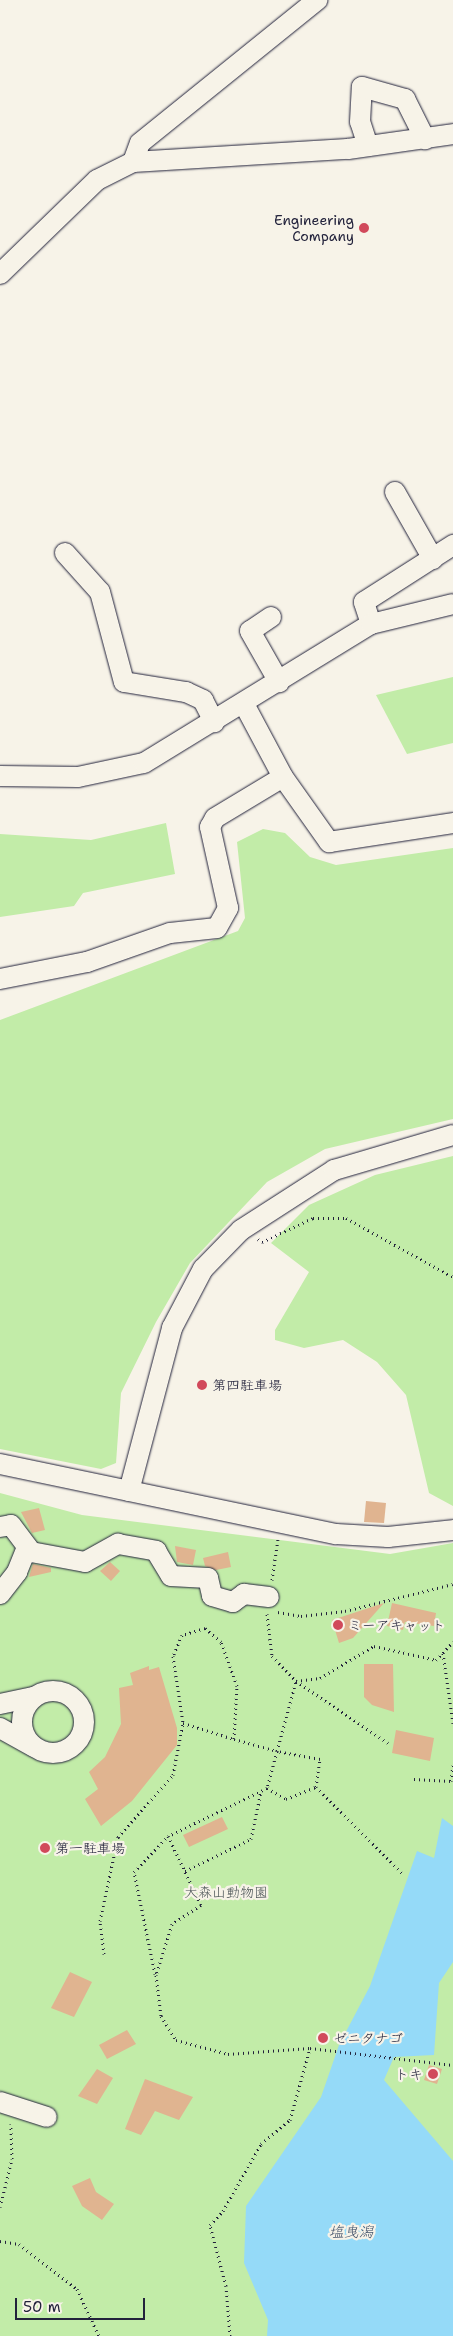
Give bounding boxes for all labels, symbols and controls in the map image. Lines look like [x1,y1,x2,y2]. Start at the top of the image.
place label: Engineering Company [274,212,354,244]
marker: Engineering Company [358,222,370,234]
place label: 第四駐車場 [212,1377,282,1393]
marker: 第四駐車場 [196,1379,208,1391]
place label: ミーアキャット [348,1617,446,1633]
marker: ミーアキャット [332,1619,344,1631]
place label: 第一駐車場 [55,1840,125,1856]
marker: 第一駐車場 [39,1842,51,1854]
park label: 大森山動物園 [184,1884,268,1900]
place label: ゼニタナゴ [333,2030,403,2046]
marker: ゼニタナゴ [317,2032,329,2044]
place label: トキ [395,2066,423,2082]
marker: トキ [427,2068,439,2080]
water label: 塩曳潟 [329,2224,373,2242]
scale bar [18,2288,148,2320]
text: 50 m [23,2297,61,2317]

